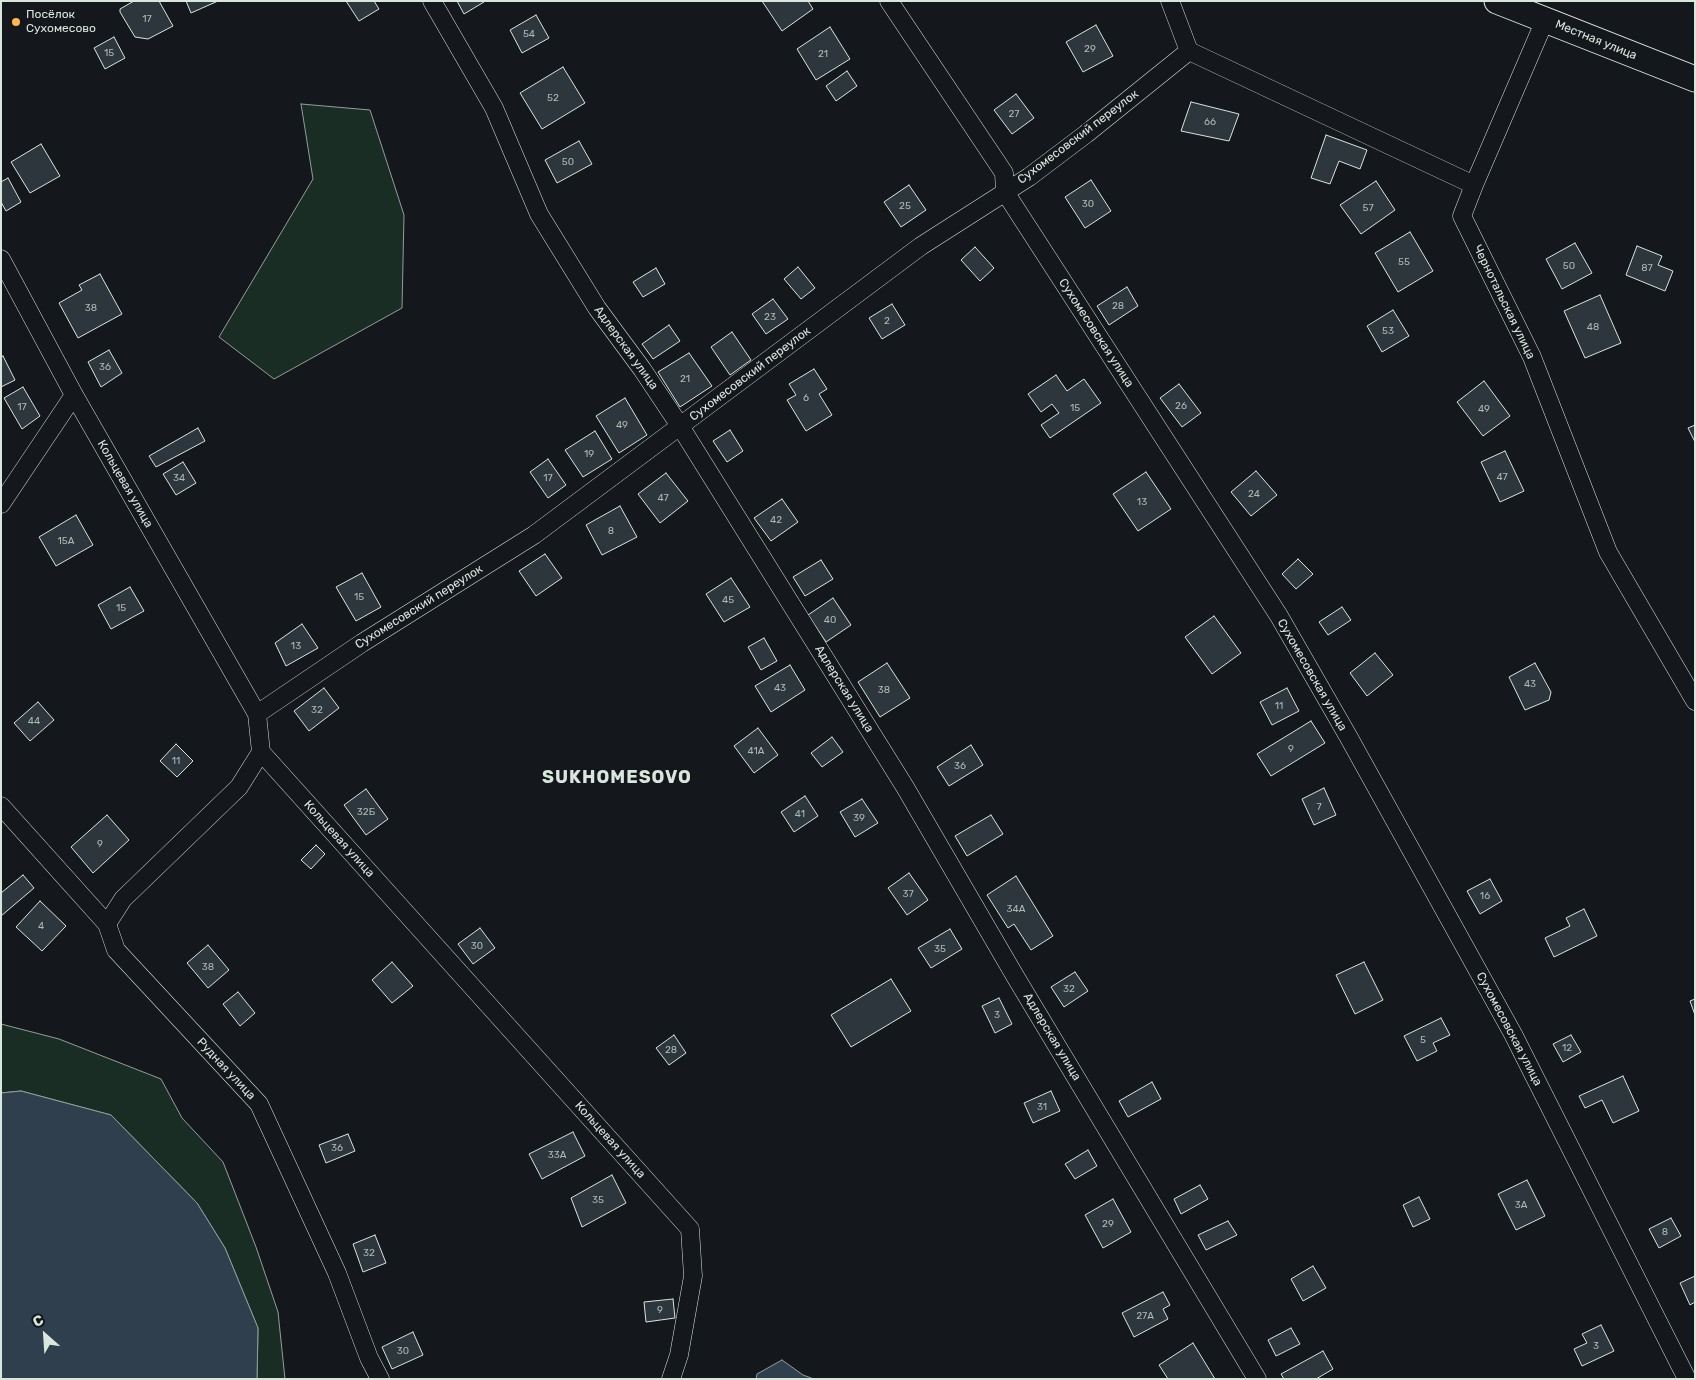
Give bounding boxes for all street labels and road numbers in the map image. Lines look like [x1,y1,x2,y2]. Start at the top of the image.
street label: Местная улица [1553,17,1639,63]
street label: Сухомесовский переулок [1015,87,1141,187]
street label: Чернотальская улица [1470,243,1538,361]
street label: Сухомесовская улица [1055,276,1137,390]
street label: Адлерская улица [591,303,661,393]
street label: Сухомесовский переулок [687,324,813,424]
street label: Кольцевая улица [94,438,156,530]
street label: Сухомесовский переулок [353,562,485,652]
street label: Сухомесовская улица [1274,617,1350,733]
street label: Адлерская улица [811,643,877,735]
street label: Кольцевая улица [301,798,377,880]
street label: Сухомесовская улица [1473,970,1545,1088]
street label: Адлерская улица [1020,991,1084,1083]
street label: Рудная улица [194,1035,258,1103]
street label: Кольцевая улица [572,1099,648,1181]

